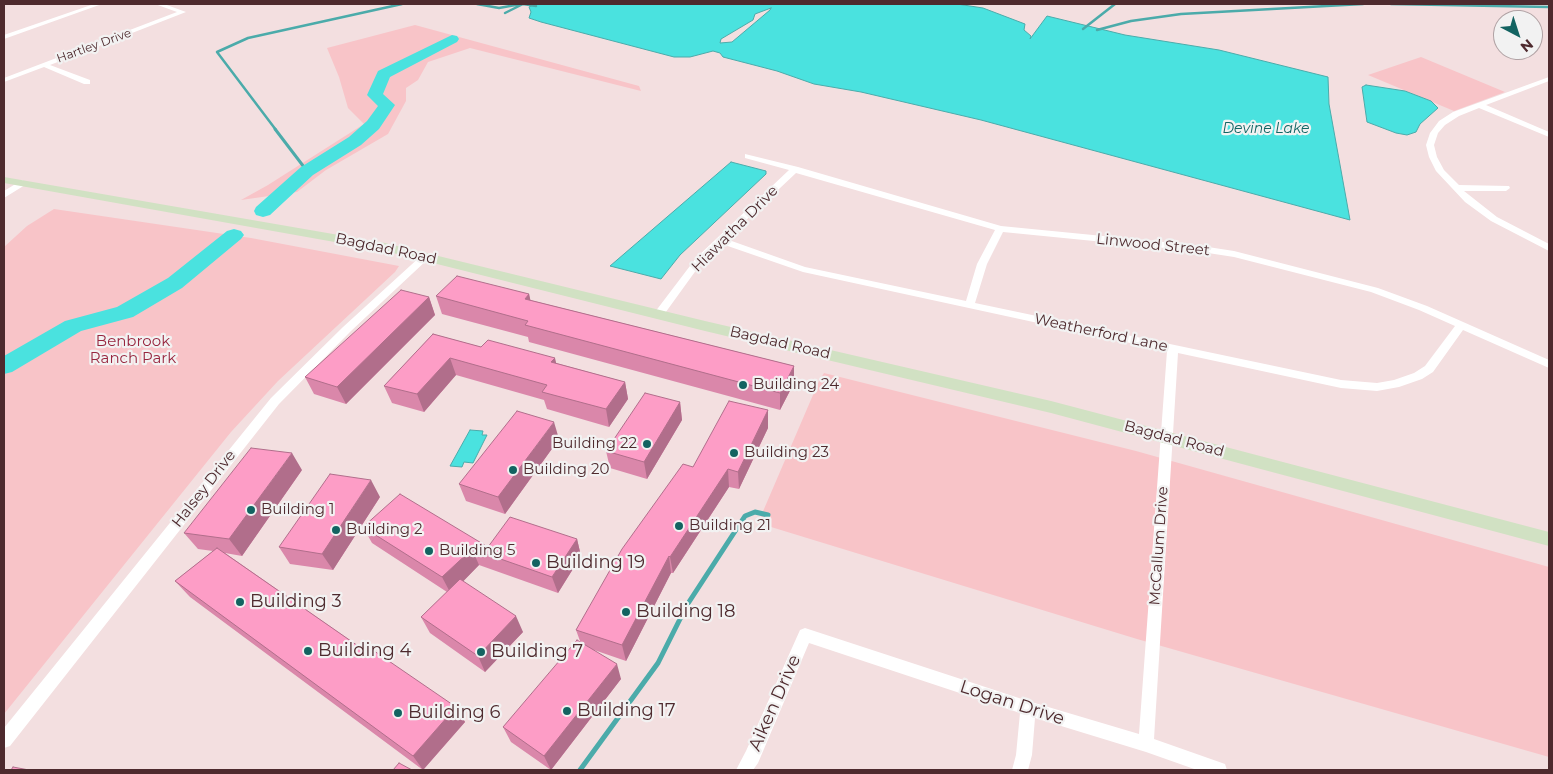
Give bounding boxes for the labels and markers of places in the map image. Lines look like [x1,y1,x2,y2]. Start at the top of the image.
place label: Building 24 [753,376,839,394]
marker: Building 24 [737,379,749,391]
place label: Building 22 [552,435,637,453]
marker: Building 22 [641,438,653,450]
place label: Building 23 [744,444,829,462]
marker: Building 23 [728,447,740,459]
place label: Building 20 [523,461,609,479]
marker: Building 20 [507,464,519,476]
place label: Building 1 [261,501,334,519]
marker: Building 1 [245,504,257,516]
place label: Building 21 [689,517,771,535]
marker: Building 21 [673,520,685,532]
place label: Building 2 [346,521,423,539]
marker: Building 2 [330,524,342,536]
place label: Building 5 [439,542,515,560]
marker: Building 5 [423,545,435,557]
place label: Building 19 [546,552,645,574]
marker: Building 19 [530,557,542,569]
place label: Building 3 [250,591,342,613]
marker: Building 3 [234,596,246,608]
place label: Building 18 [636,601,736,623]
marker: Building 18 [620,606,632,618]
place label: Building 4 [318,640,412,662]
place label: Building 7 [491,641,583,663]
marker: Building 4 [302,645,314,657]
marker: Building 7 [475,646,487,658]
place label: Building 17 [577,700,676,722]
place label: Building 6 [408,702,501,724]
marker: Building 17 [561,705,573,717]
marker: Building 6 [392,707,404,719]

